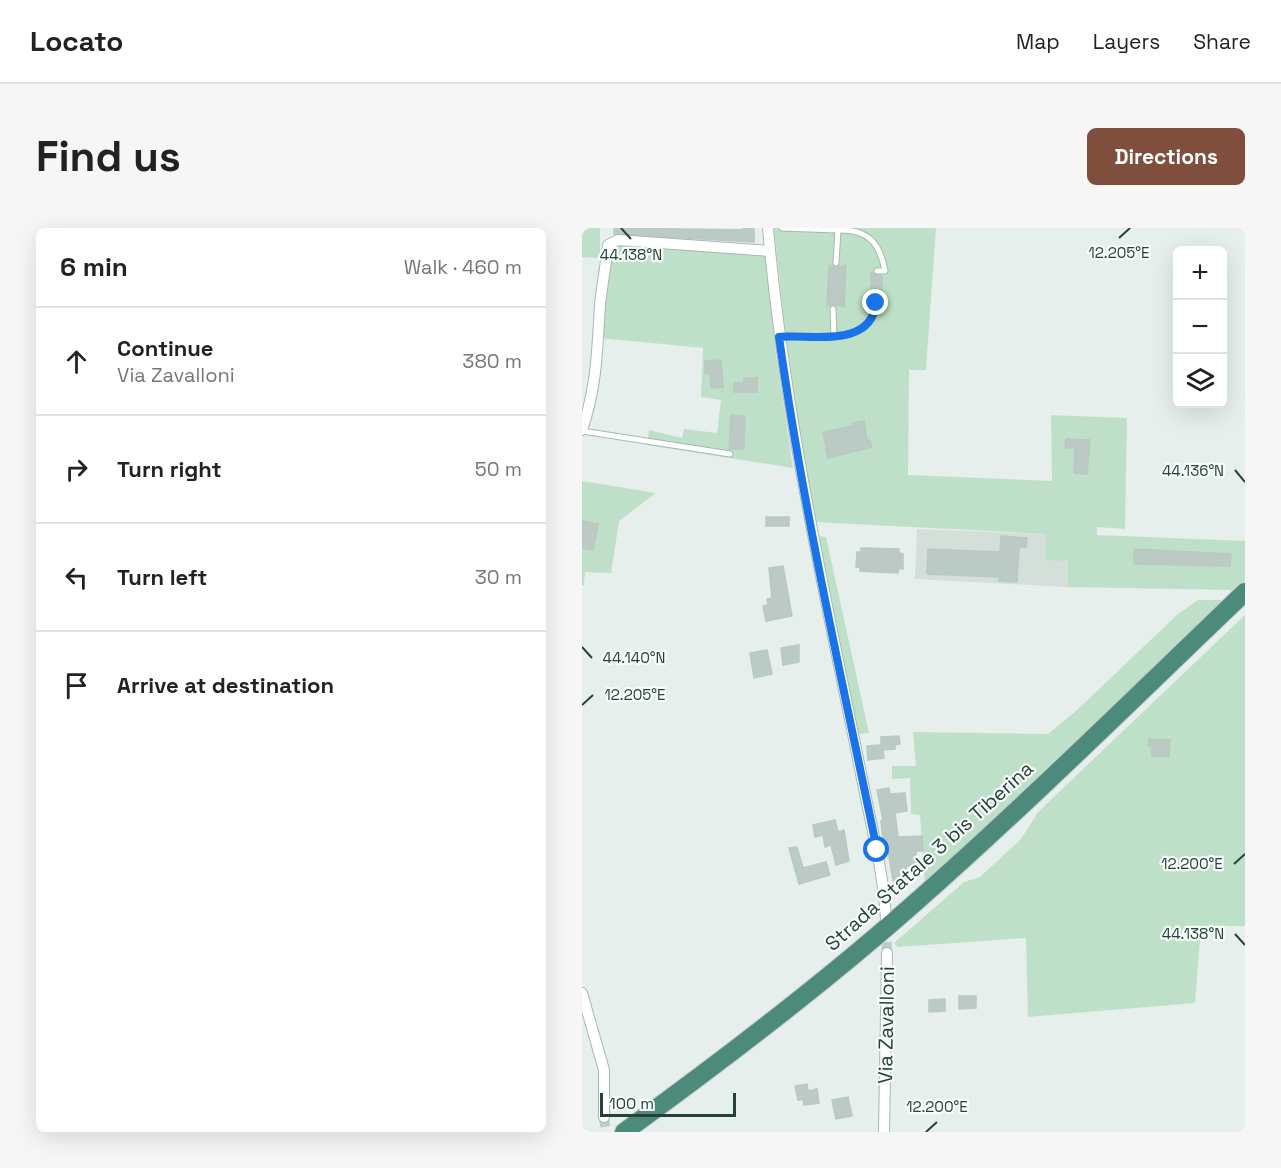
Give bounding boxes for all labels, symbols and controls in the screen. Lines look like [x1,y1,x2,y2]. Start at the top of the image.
text: Locato [30,23,123,59]
text: Map [1016,28,1060,55]
text: Layers [1093,28,1160,55]
text: Share [1193,28,1251,55]
button: Directions [1087,128,1245,185]
text: Find us [36,130,181,183]
text: 12.205°E [1089,243,1149,262]
text: 44.138°N [600,245,662,264]
map controls [1173,246,1227,408]
button: + [1173,246,1227,300]
text: 6 min [60,250,128,284]
text: Walk · 460 m [404,254,522,280]
route end [862,289,888,315]
button: − [1173,300,1227,354]
text: Continue [117,334,213,362]
icon: ahead [60,345,93,378]
text: 380 m [462,348,522,374]
button: layers [1173,354,1227,408]
text: Via Zavalloni [117,362,235,388]
icon: right [60,453,93,486]
text: Turn right [117,455,222,483]
text: 50 m [475,456,522,482]
text: 44.136°N [1162,461,1224,480]
icon: left [60,561,93,594]
text: Turn left [117,563,207,591]
text: 30 m [475,564,522,590]
text: 44.140°N [603,648,665,667]
icon: arrive [60,669,93,702]
text: Arrive at destination [117,671,334,699]
text: 12.205°E [605,685,665,704]
street label: Strada Statale 3 bis Tiberina [819,755,1039,957]
route start [863,836,889,862]
text: 12.200°E [1161,854,1223,873]
text: 44.138°N [1162,924,1224,943]
street label: Via Zavalloni [872,966,900,1084]
scale bar [600,1090,736,1118]
text: 100 m [609,1093,654,1114]
text: 12.200°E [906,1097,968,1116]

